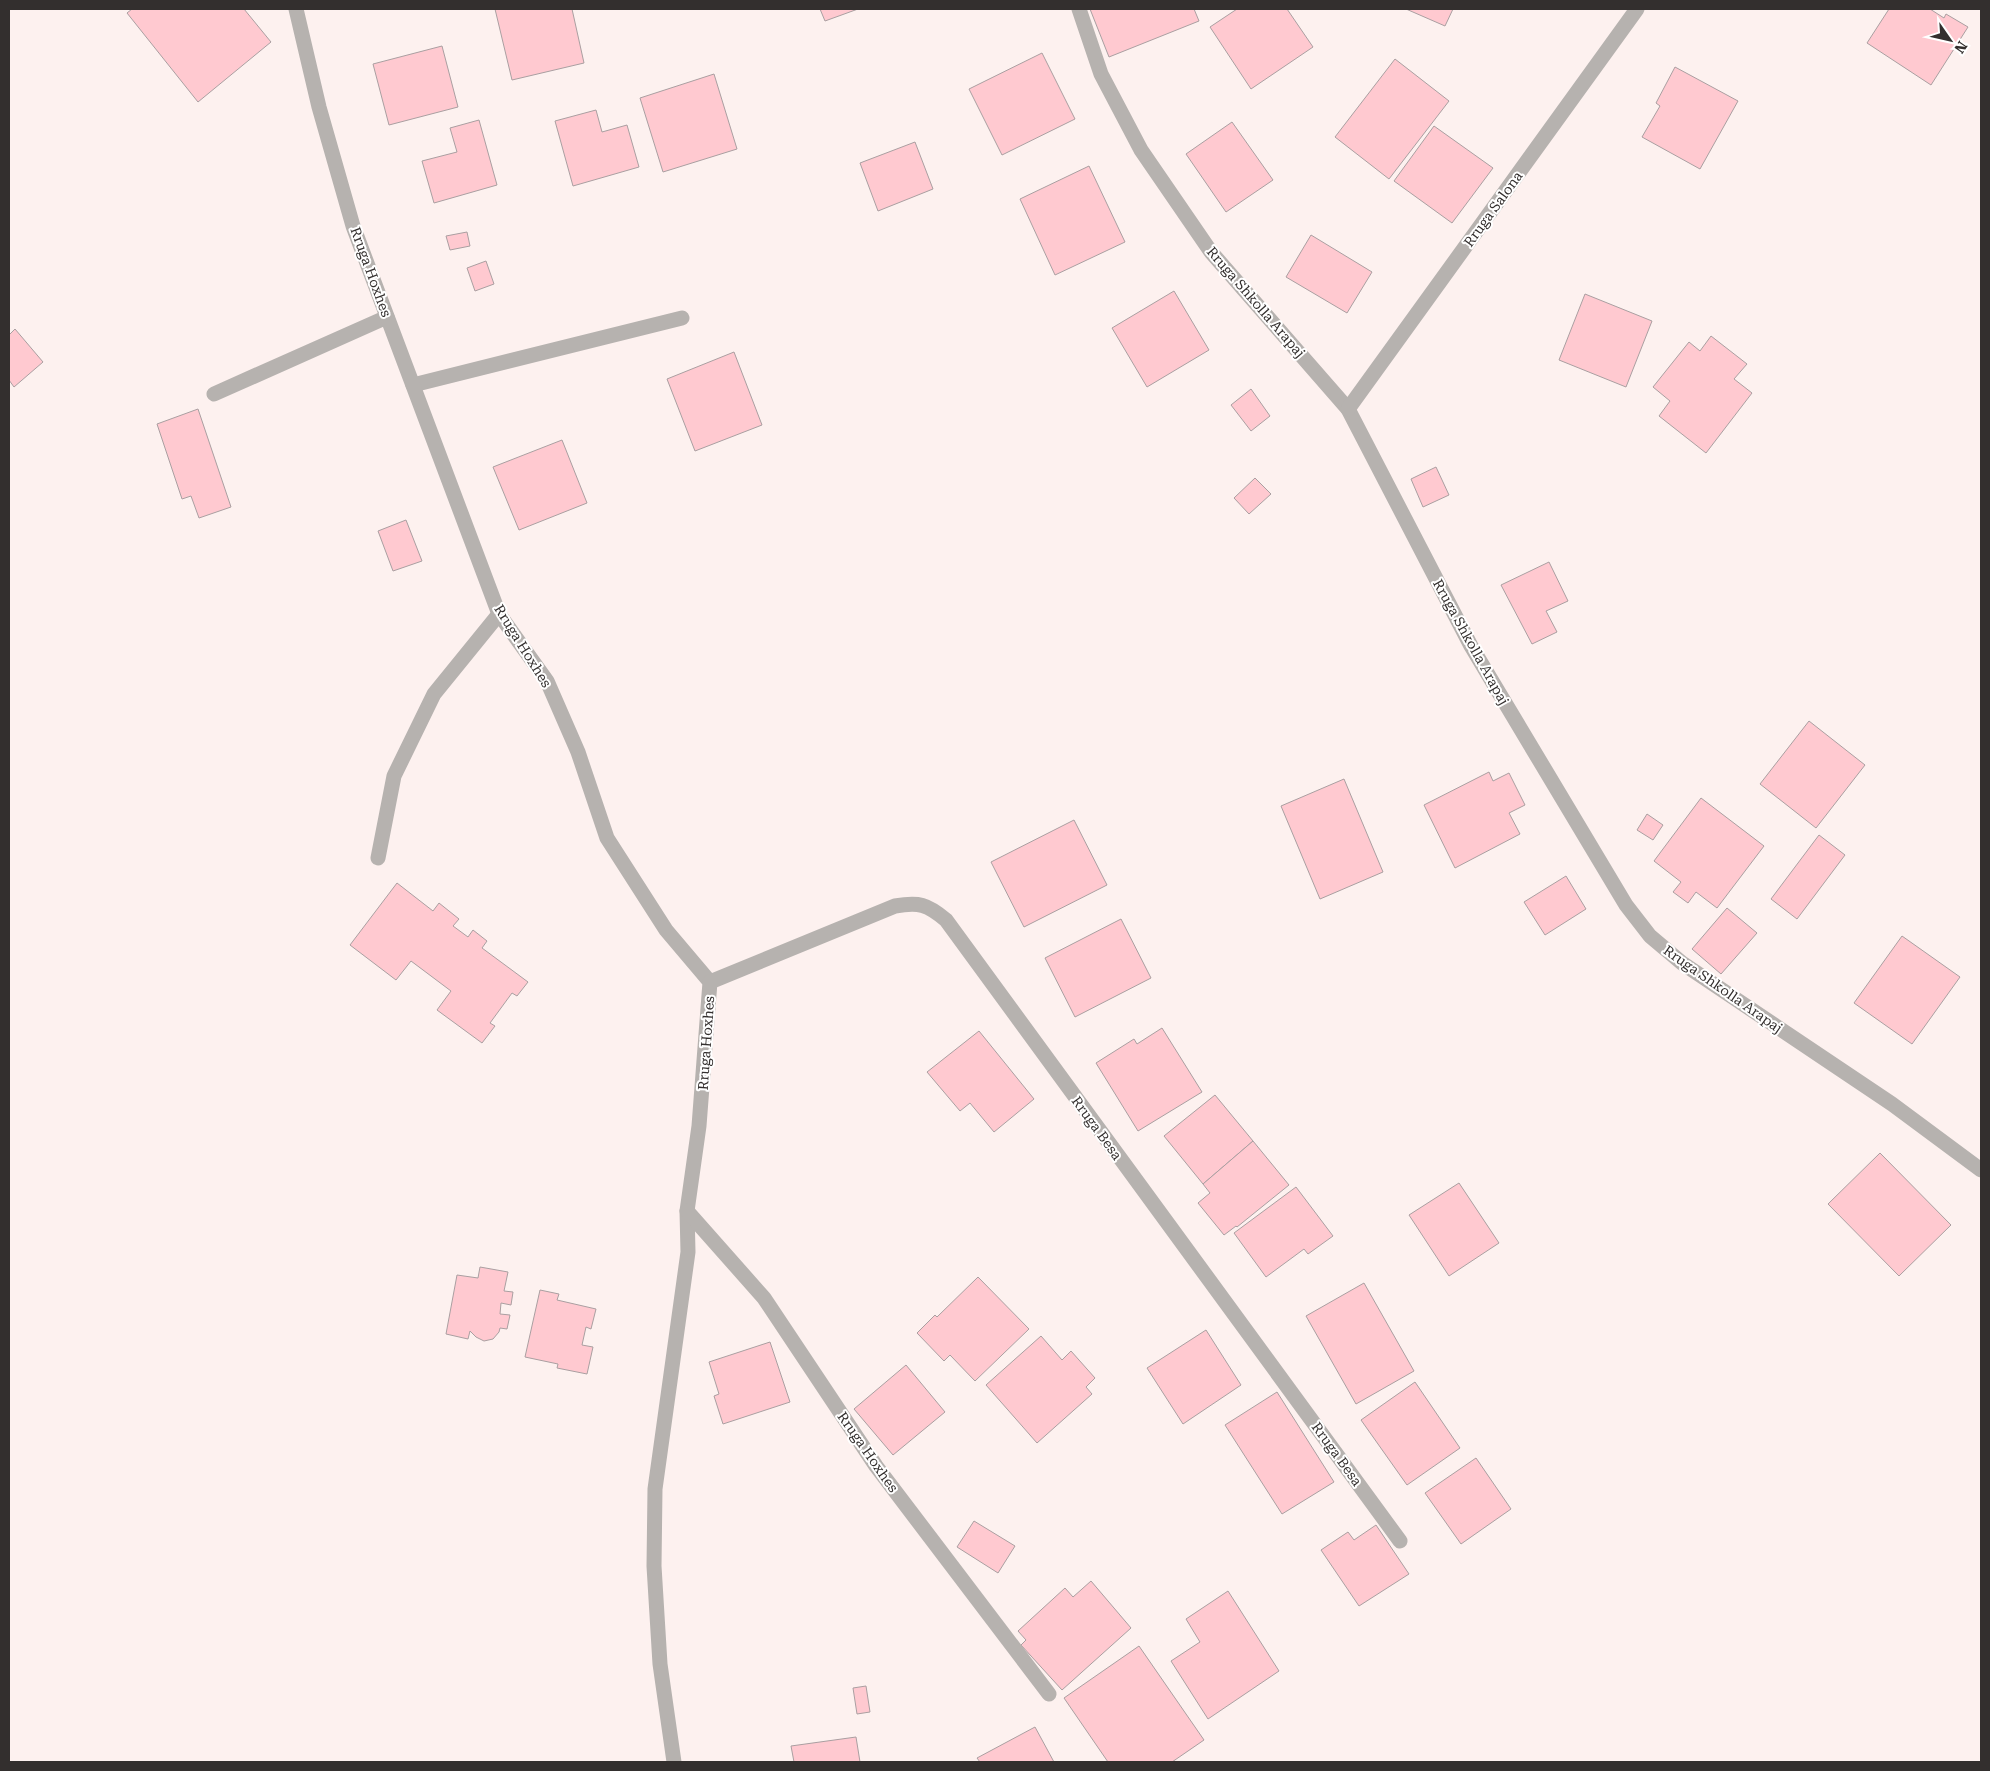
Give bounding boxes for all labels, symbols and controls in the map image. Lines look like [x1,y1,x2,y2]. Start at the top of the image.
north arrow [1925,15,1975,65]
text: N [1951,38,1970,56]
street label: Rruga Salona [1460,168,1526,250]
street label: Rruga Hoxhes [347,225,395,319]
street label: Rruga Shkolla Arapaj [1204,243,1308,361]
street label: Rruga Shkolla Arapaj [1430,576,1512,708]
street label: Rruga Hoxhes [491,602,555,691]
street label: Rruga Shkolla Arapaj [1661,942,1785,1036]
street label: Rruga Hoxhes [695,995,717,1091]
street label: Rruga Besa [1069,1093,1126,1163]
street label: Rruga Hoxhes [834,1409,902,1496]
street label: Rruga Besa [1309,1419,1366,1489]

